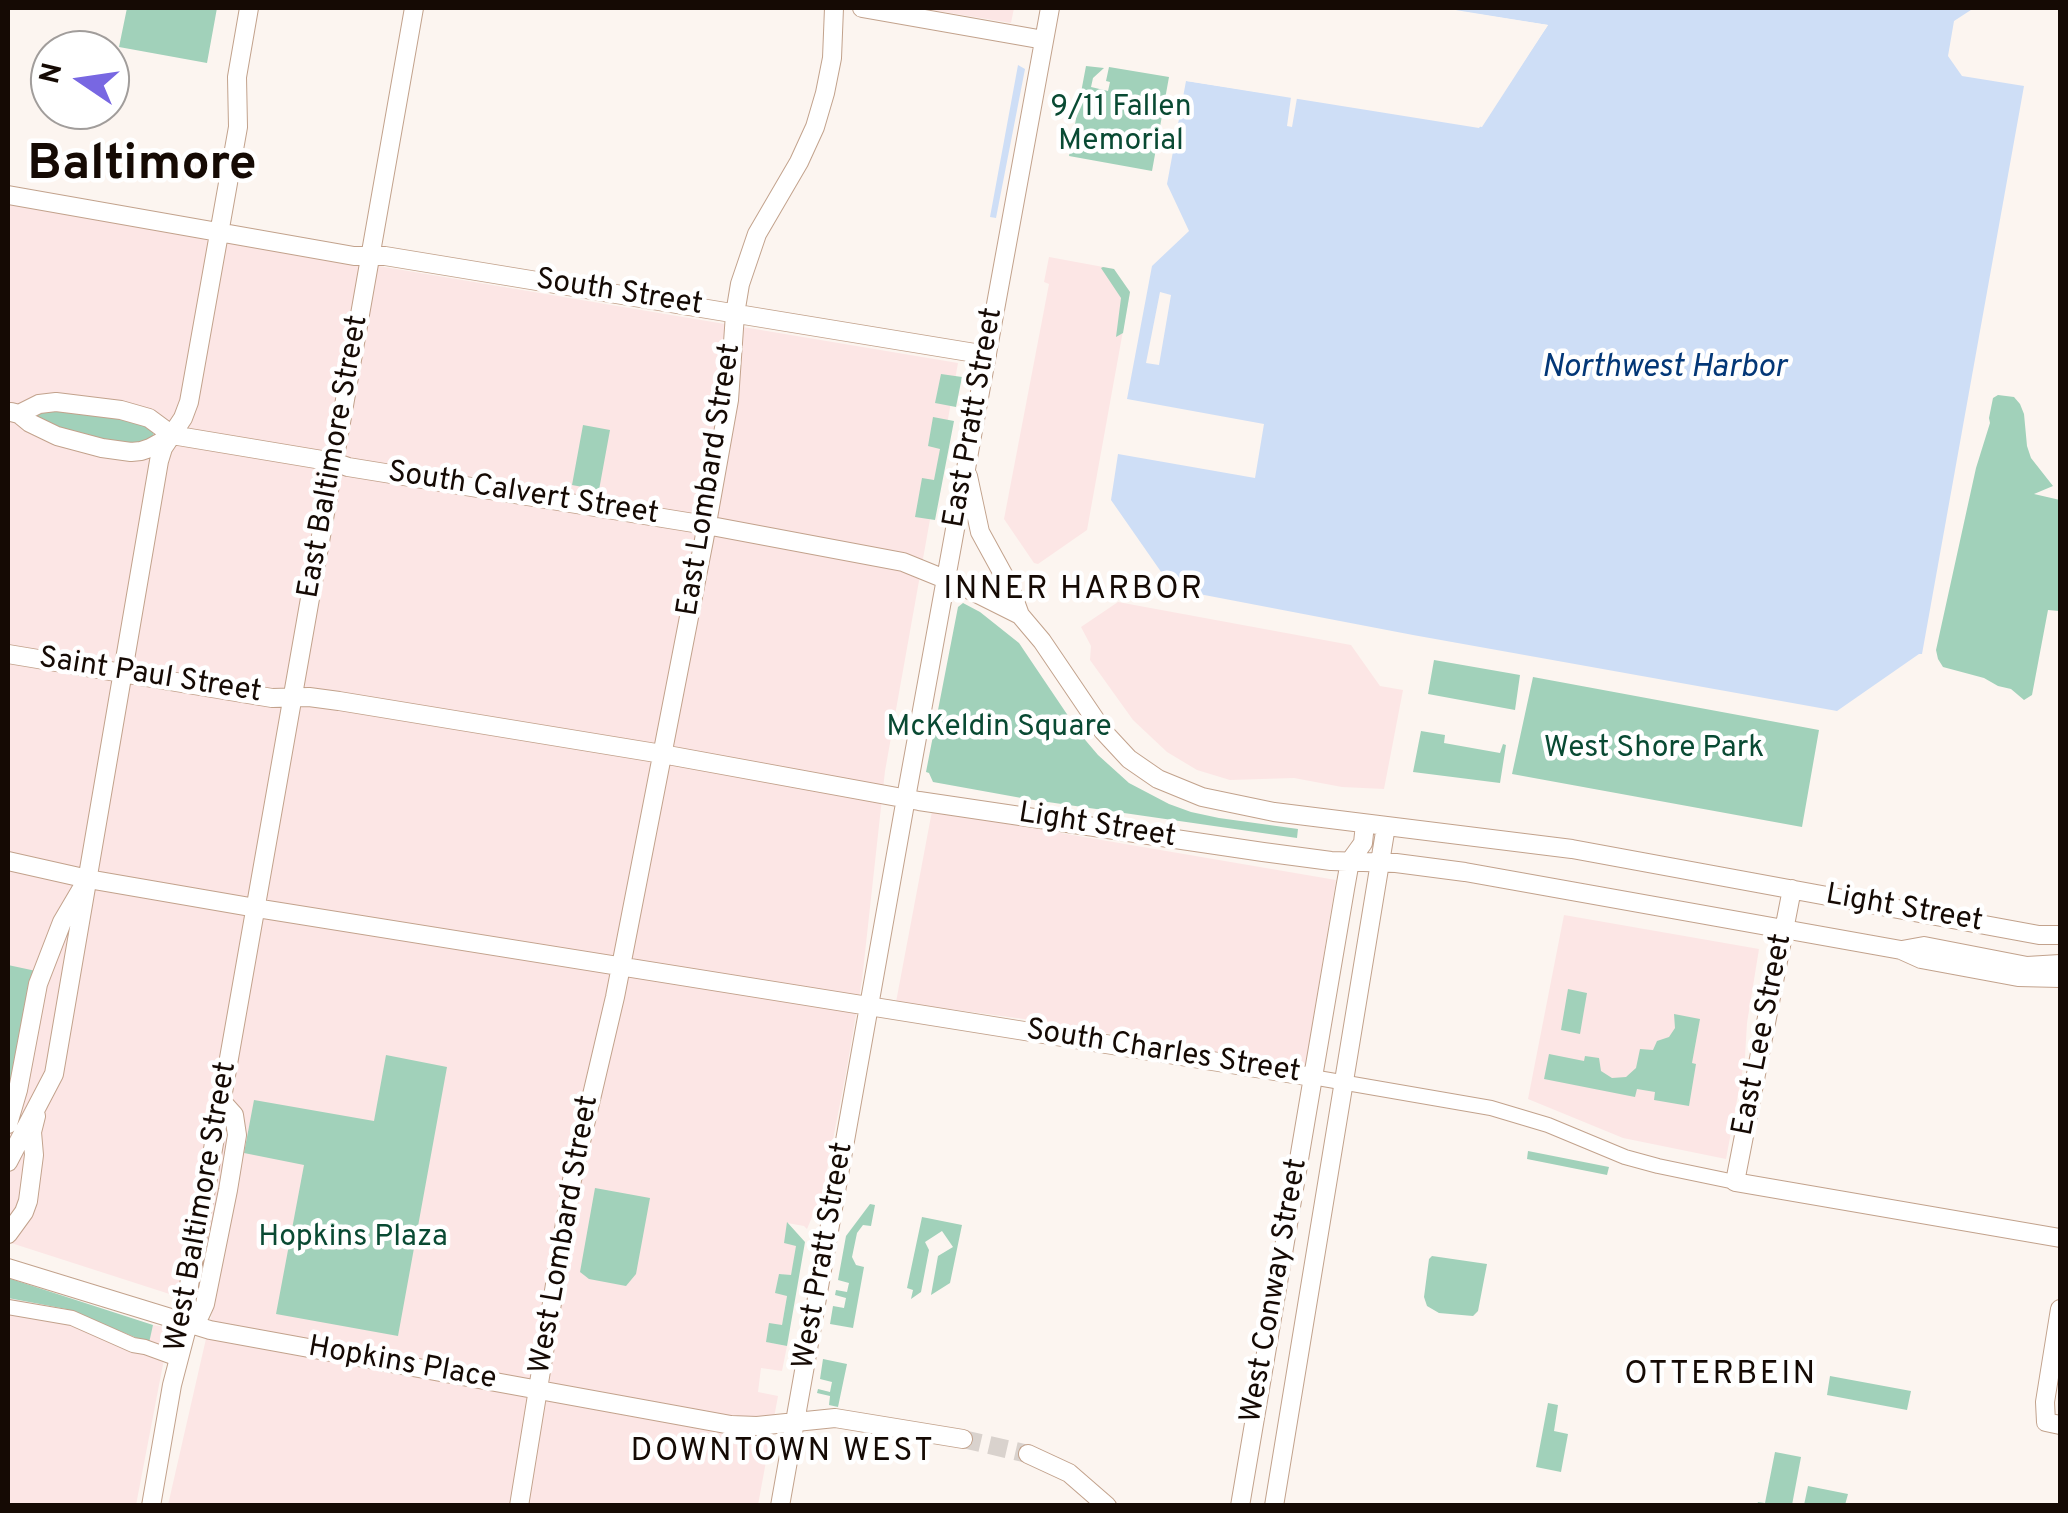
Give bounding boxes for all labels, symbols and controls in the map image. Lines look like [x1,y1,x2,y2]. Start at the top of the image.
north arrow [30,30,130,130]
text: N [33,60,73,88]
park label: 9/11 Fallen Memorial [1050,91,1192,162]
district label: Baltimore [27,138,257,198]
street label: South Street [533,263,705,325]
street label: East Pratt Street [938,305,1012,531]
street label: East Baltimore Street [292,313,378,601]
street label: East Lombard Street [672,341,750,619]
water label: Northwest Harbor [1542,351,1786,389]
street label: South Calvert Street [385,456,661,534]
district label: INNER HARBOR [943,573,1205,611]
street label: Saint Paul Street [36,642,264,712]
park label: McKeldin Square [886,711,1112,747]
park label: West Shore Park [1544,732,1764,768]
street label: Light Street [1016,797,1178,857]
street label: Light Street [1823,878,1985,942]
street label: East Lee Street [1727,931,1801,1139]
street label: South Charles Street [1023,1014,1303,1092]
street label: West Baltimore Street [160,1059,246,1355]
street label: West Lombard Street [524,1093,608,1377]
street label: West Pratt Street [787,1140,863,1372]
street label: West Conway Street [1235,1156,1317,1426]
park label: Hopkins Plaza [258,1221,448,1257]
street label: Hopkins Place [305,1331,499,1399]
district label: OTTERBEIN [1624,1358,1818,1396]
district label: DOWNTOWN WEST [631,1435,935,1473]

